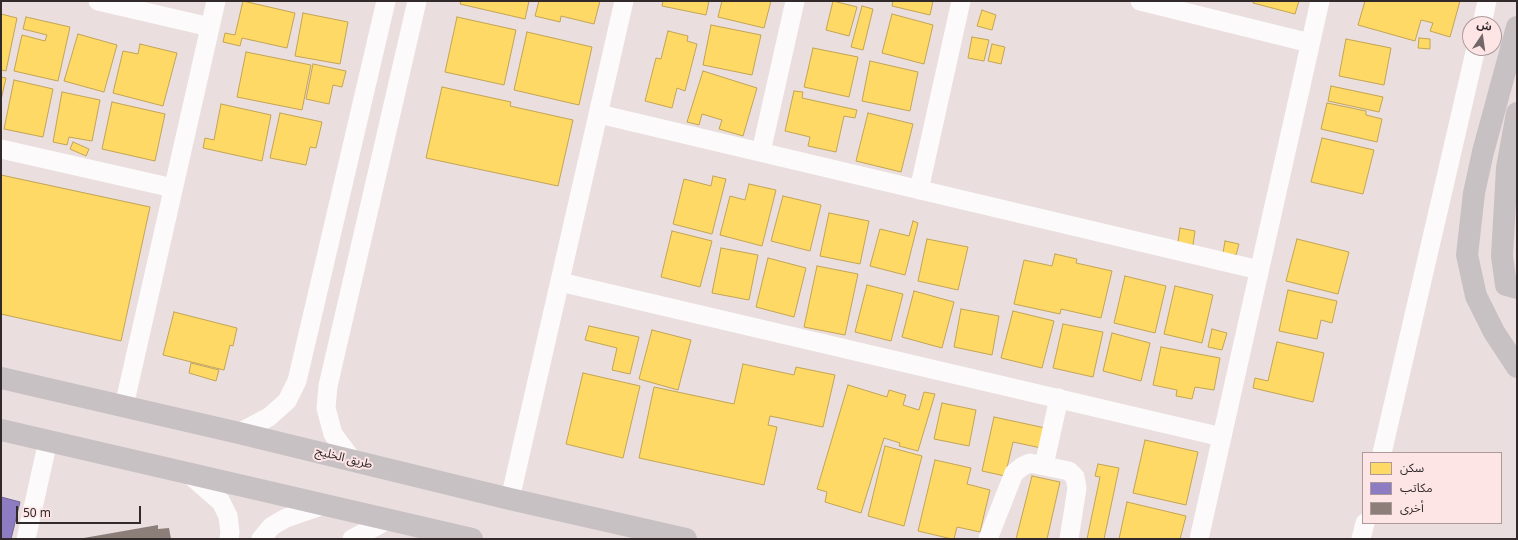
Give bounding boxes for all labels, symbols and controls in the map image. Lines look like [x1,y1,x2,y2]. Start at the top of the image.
north arrow [1462,16,1502,56]
text: ش [1476,16,1494,34]
street label: طريق الخليج [314,444,374,472]
legend [1362,452,1502,524]
text: سكن [1400,459,1424,476]
text: مكاتب [1400,479,1433,496]
scale bar [18,498,143,524]
text: أخرى [1400,499,1424,516]
text: 50 m [23,504,51,521]

